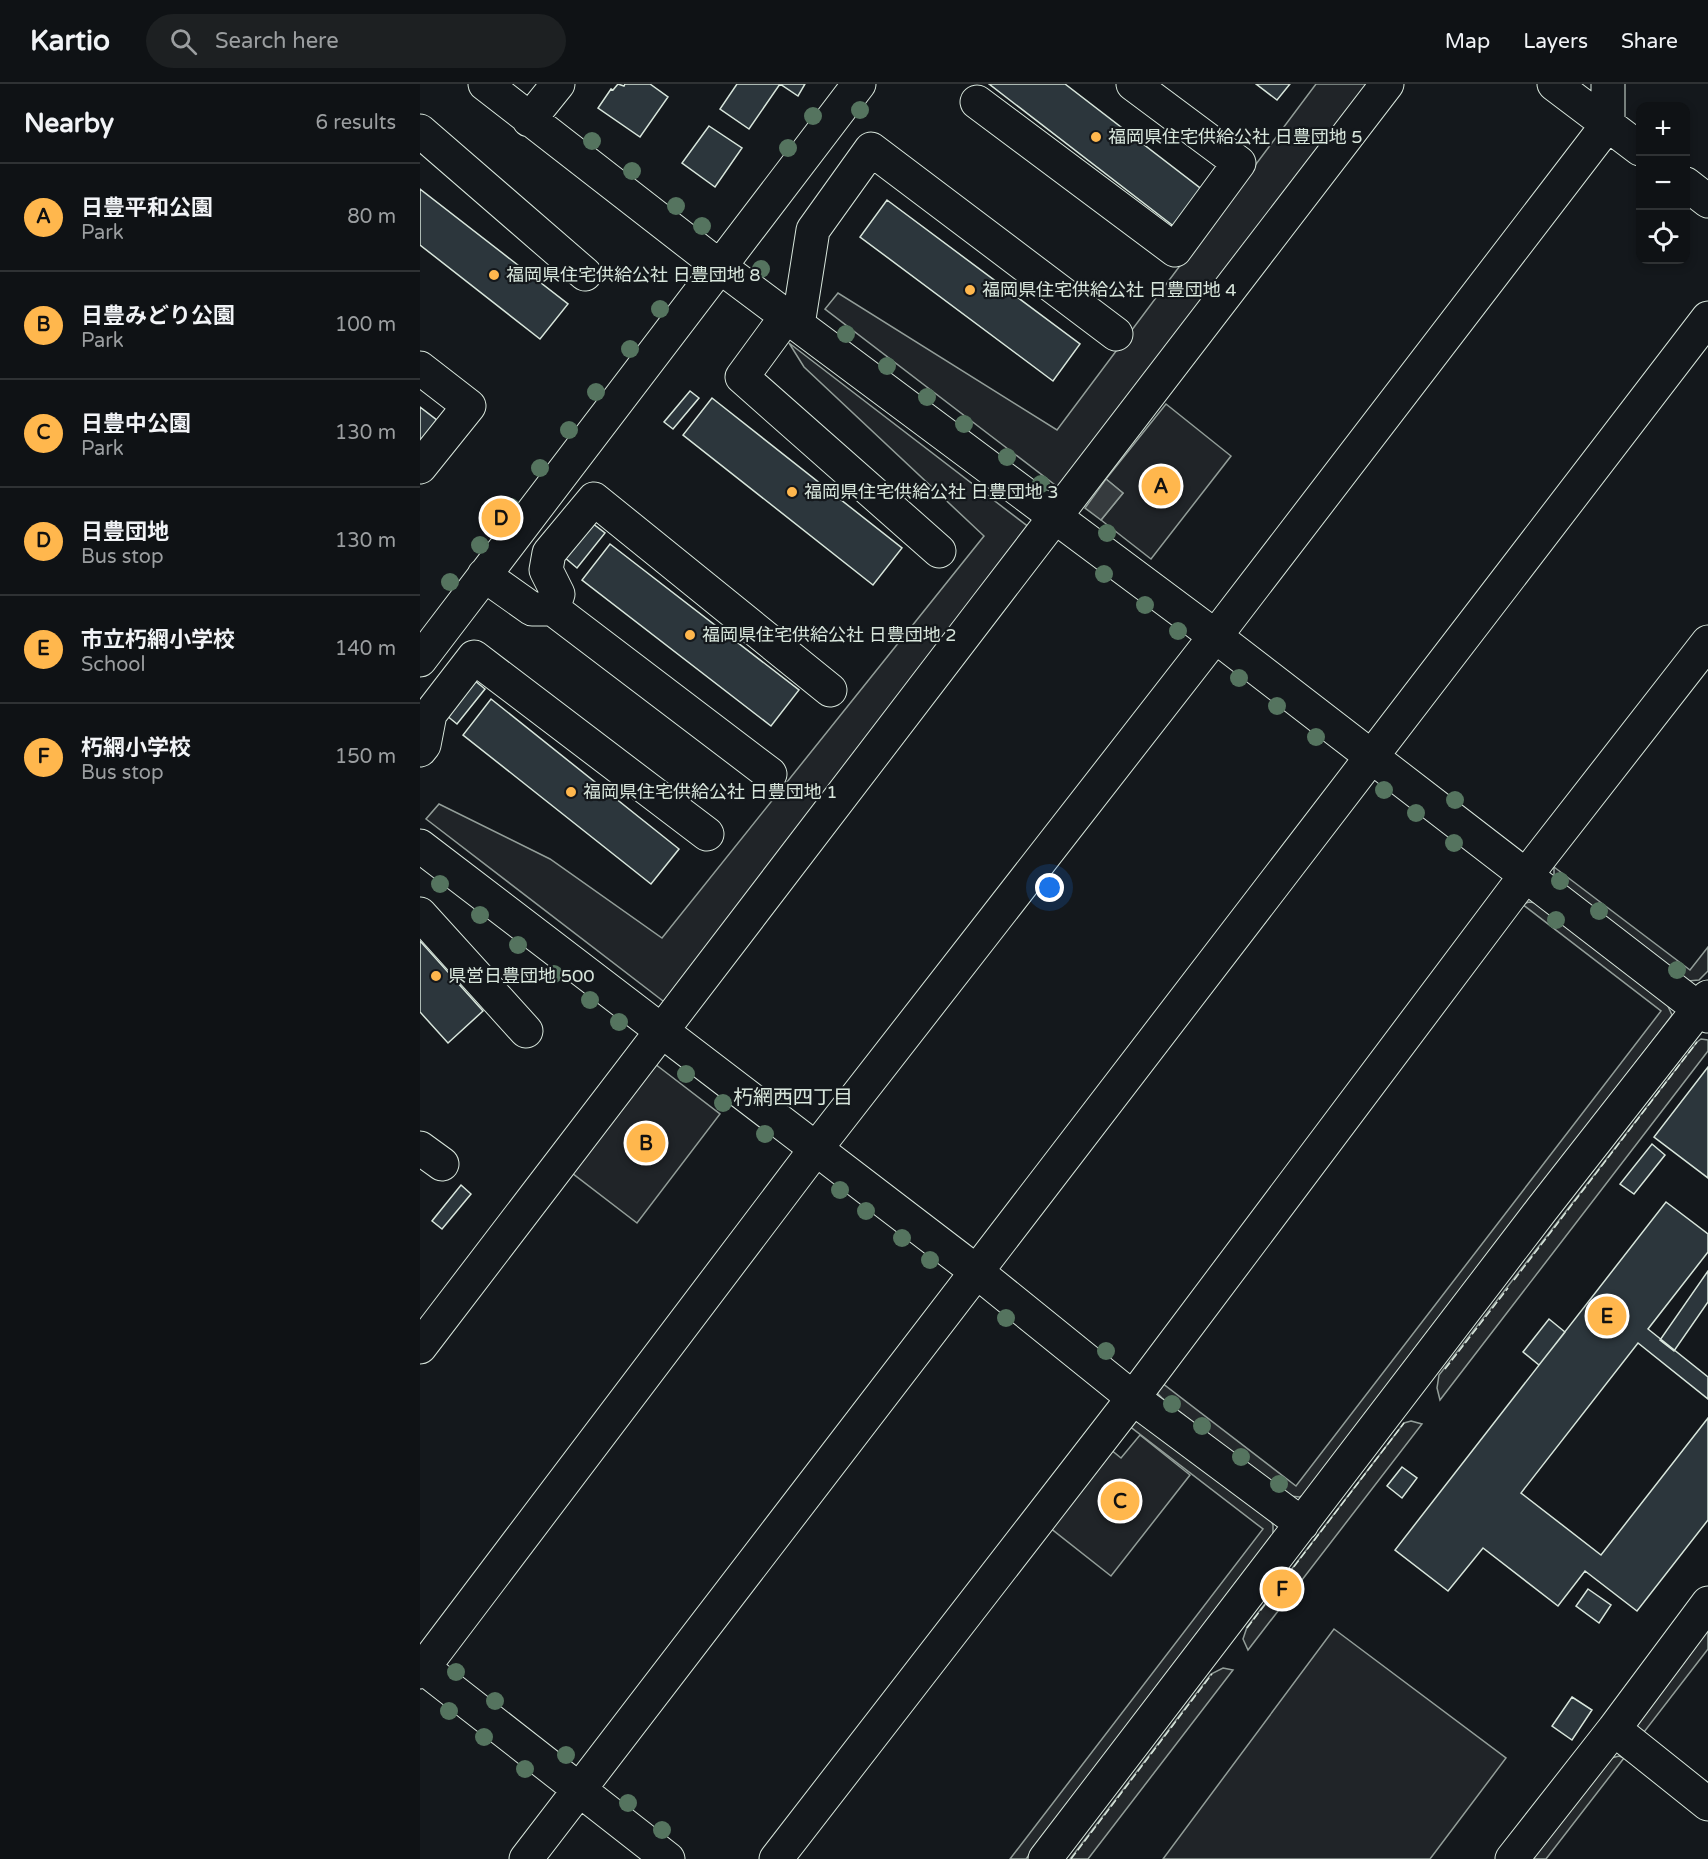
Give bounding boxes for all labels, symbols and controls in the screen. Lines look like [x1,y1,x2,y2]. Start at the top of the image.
search box [146,14,566,68]
text: Kartio [30,24,110,58]
icon: search [167,25,200,58]
text: Search here [215,28,339,54]
text: Map [1445,29,1490,54]
text: Layers [1523,29,1588,54]
text: Share [1621,29,1678,54]
map controls [1636,102,1690,264]
button: + [1636,102,1690,156]
text: Nearby [24,108,114,139]
text: 6 results [316,111,396,135]
place label: 福岡県住宅供給公社 日豊団地 5 [1108,126,1363,148]
marker: 福岡県住宅供給公社 日豊団地 5 [1089,130,1103,144]
button: − [1636,156,1690,210]
text: 日豊平和公園 [81,195,213,221]
text: A [36,205,51,229]
text: 80 m [347,205,396,229]
button: locate [1636,210,1690,264]
text: Park [81,221,124,245]
place label: 福岡県住宅供給公社 日豊団地 8 [506,264,761,286]
marker: 福岡県住宅供給公社 日豊団地 8 [487,268,501,282]
place label: 福岡県住宅供給公社 日豊団地 4 [982,279,1237,301]
marker: 福岡県住宅供給公社 日豊団地 4 [963,283,977,297]
text: 日豊みどり公園 [81,303,235,329]
text: B [37,313,50,337]
text: 100 m [335,313,396,337]
text: Park [81,329,124,353]
text: 日豊中公園 [81,411,191,437]
text: C [37,421,50,445]
text: 130 m [335,421,396,445]
text: Park [81,437,124,461]
pin: A [1142,464,1180,508]
place label: 福岡県住宅供給公社 日豊団地 3 [804,481,1059,503]
marker: 福岡県住宅供給公社 日豊団地 3 [785,485,799,499]
pin: D [482,496,520,540]
text: 日豊団地 [81,519,169,545]
text: D [36,529,51,553]
text: 130 m [335,529,396,553]
text: Bus stop [81,545,164,569]
place label: 福岡県住宅供給公社 日豊団地 2 [702,624,957,646]
text: 市立朽網小学校 [81,627,235,653]
marker: 福岡県住宅供給公社 日豊団地 2 [683,628,697,642]
text: E [37,637,50,661]
text: 140 m [335,637,396,661]
text: School [81,653,145,677]
text: 朽網小学校 [81,735,191,761]
text: F [37,745,50,769]
text: 150 m [335,745,396,769]
text: Bus stop [81,761,164,785]
place label: 福岡県住宅供給公社 日豊団地 1 [583,781,838,803]
marker: 福岡県住宅供給公社 日豊団地 1 [564,785,578,799]
your location [1035,873,1064,902]
place label: 県営日豊団地 500 [448,965,595,987]
marker: 県営日豊団地 500 [429,969,443,983]
district label: 朽網西四丁目 [733,1086,853,1110]
pin: B [626,1120,666,1166]
pin: E [1588,1294,1626,1338]
pin: C [1100,1478,1140,1524]
pin: F [1262,1566,1302,1612]

